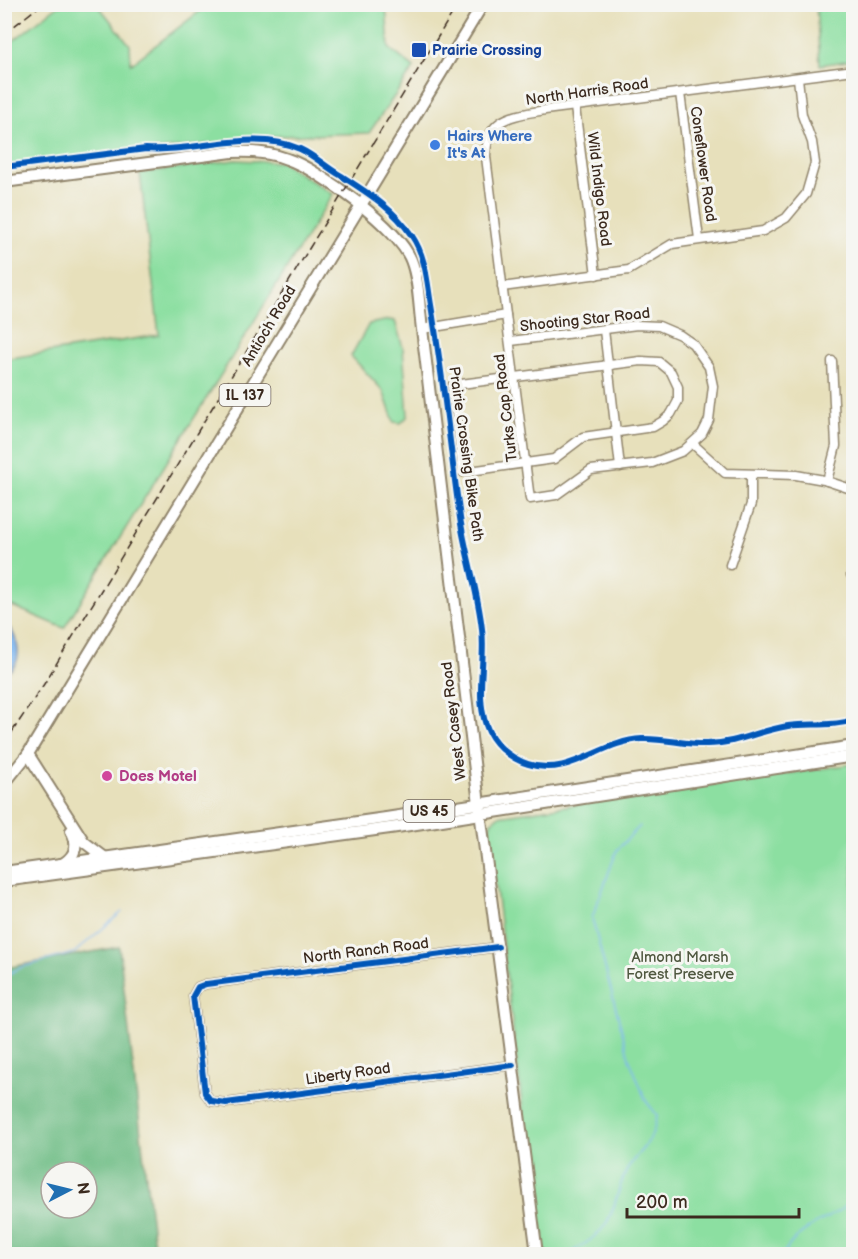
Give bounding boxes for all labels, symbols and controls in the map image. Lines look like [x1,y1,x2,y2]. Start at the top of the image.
marker: Prairie Crossing [410,41,428,59]
place label: Prairie Crossing [432,41,542,60]
street label: North Harris Road [524,74,650,110]
street label: Coneflower Road [685,105,721,223]
place label: Hairs Where It's At [447,127,533,163]
street label: Wild Indigo Road [583,131,615,247]
marker: Hairs Where It's At [428,138,442,152]
street label: Antioch Road [237,282,301,370]
street label: Shooting Star Road [519,304,651,336]
street label: Turks Cap Road [490,353,522,463]
street label: Prairie Crossing Bike Path [444,365,488,543]
road number: IL 137 [220,384,270,406]
street label: West Casey Road [437,661,471,781]
place label: Does Motel [119,767,197,786]
marker: Does Motel [100,769,114,783]
road number: US 45 [404,800,454,822]
street label: North Ranch Road [302,934,430,968]
park label: Almond Marsh Forest Preserve [626,948,734,984]
street label: Liberty Road [304,1059,392,1089]
north arrow [39,1160,99,1220]
text: N [72,1181,93,1195]
scale bar [627,1181,800,1219]
text: 200 m [636,1192,688,1213]

